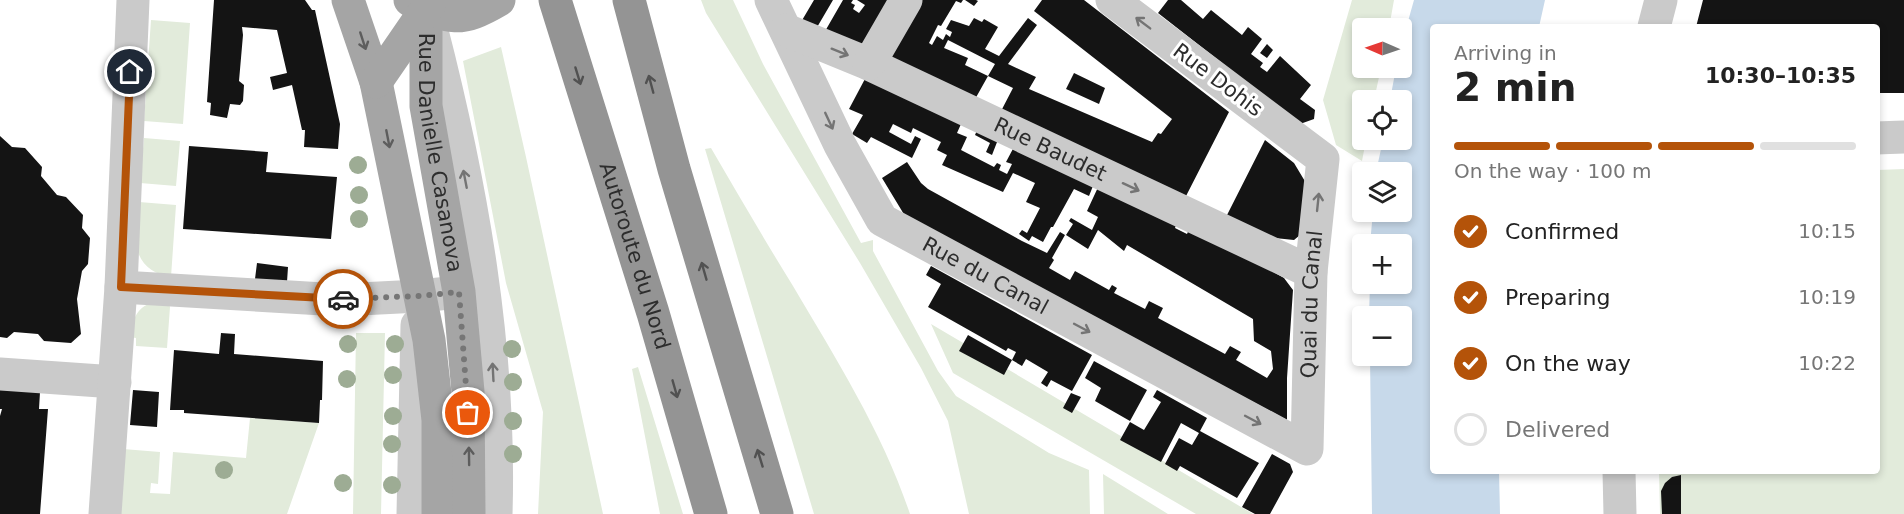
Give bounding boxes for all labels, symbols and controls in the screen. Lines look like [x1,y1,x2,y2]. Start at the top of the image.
one-way arrow [1135,16,1151,29]
north arrow [1352,18,1412,78]
map controls [1352,18,1412,366]
one-way arrow [358,31,369,50]
street label: Rue Danielle Casanova [414,33,467,274]
street label: Rue Dohis [1169,39,1267,121]
text: Arriving in [1454,41,1557,65]
pin [104,46,155,97]
one-way arrow [830,47,849,58]
icon: home [113,55,146,88]
text: 10:30–10:35 [1705,63,1856,88]
text: 2 min [1454,65,1576,110]
one-way arrow [573,66,584,85]
one-way arrow [645,74,656,93]
button: locate [1352,90,1412,150]
one-way arrow [823,111,835,129]
street label: Rue Baudet [990,113,1110,186]
one-way arrow [383,129,394,149]
street label: Autoroute du Nord [595,159,675,352]
text: On the way · 100 m [1454,159,1652,183]
button: layers [1352,162,1412,222]
one-way arrow [459,169,470,189]
one-way arrow [1122,182,1140,194]
one-way arrow [1313,193,1324,213]
icon: check [1454,215,1487,248]
text: Confirmed [1505,219,1619,244]
text: 10:15 [1798,219,1856,243]
street label: Quai du Canal [1297,229,1327,379]
street label: Rue du Canal [918,232,1053,319]
button: + [1352,234,1412,294]
one-way arrow [698,262,709,281]
courier [313,269,373,329]
icon: check [1454,281,1487,314]
icon: car [327,283,360,316]
text: Preparing [1505,285,1611,310]
text: 10:19 [1798,285,1856,309]
button: − [1352,306,1412,366]
one-way arrow [1073,322,1090,334]
icon: check [1454,347,1487,380]
text: On the way [1505,351,1631,376]
text: 10:22 [1798,351,1856,375]
one-way arrow [487,362,498,382]
one-way arrow [670,379,681,398]
pin [442,387,493,438]
icon: bag [451,396,484,429]
one-way arrow [1244,415,1262,426]
text: Delivered [1505,417,1610,442]
one-way arrow [464,446,475,466]
one-way arrow [754,449,765,468]

